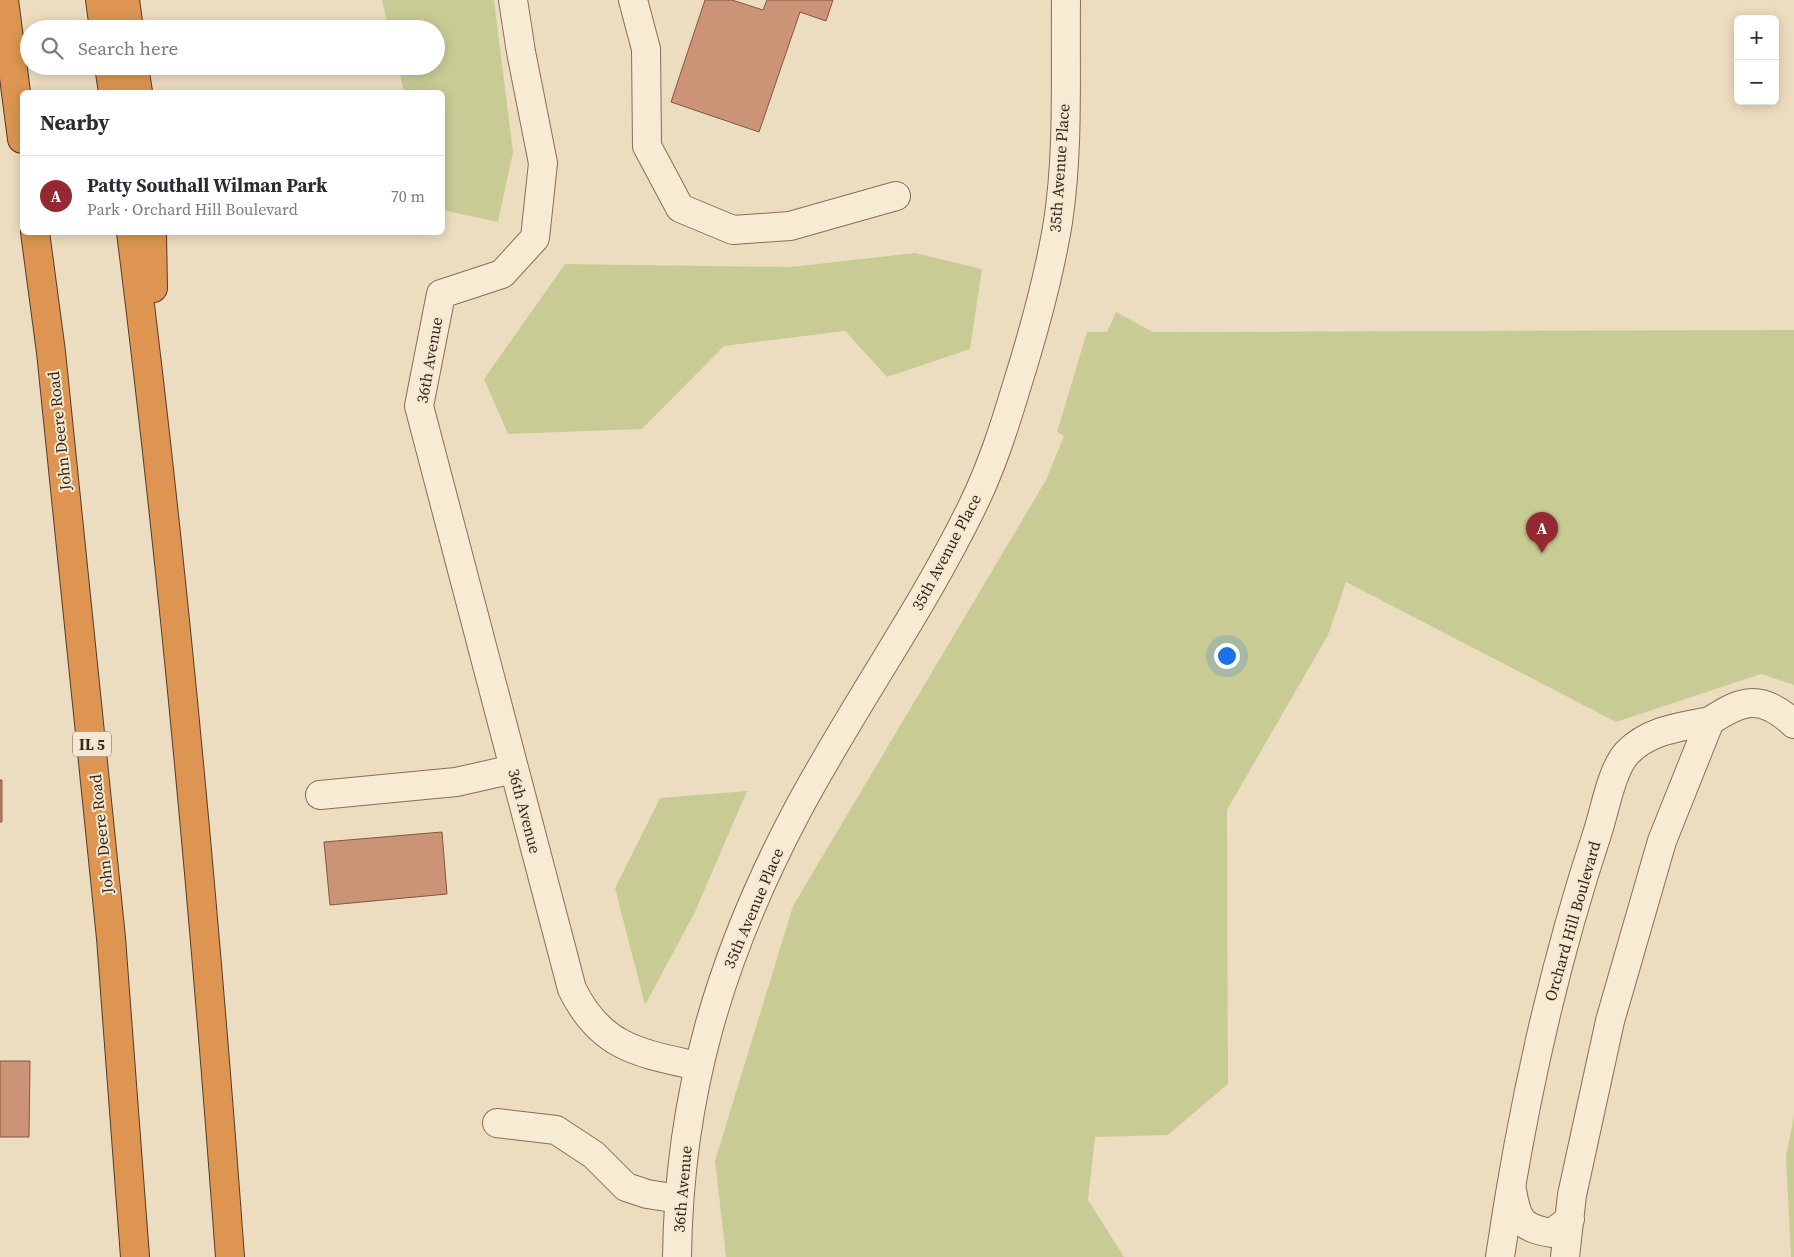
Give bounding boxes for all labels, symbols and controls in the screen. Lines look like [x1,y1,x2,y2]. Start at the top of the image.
map controls [1734,15,1779,105]
button: + [1734,15,1779,60]
search box [20,20,445,75]
icon: search [38,34,66,62]
text: Search here [78,35,178,61]
button: − [1734,60,1779,105]
street label: 35th Avenue Place [1044,103,1074,233]
text: Nearby [40,108,110,137]
text: Patty Southall Wilman Park [87,172,327,198]
text: A [51,185,61,207]
text: 70 m [391,185,425,207]
text: Park · Orchard Hill Boulevard [87,198,298,220]
street label: 36th Avenue [411,315,447,405]
street label: John Deere Road [42,370,76,493]
street label: 35th Avenue Place [906,490,986,614]
pin: A [1526,512,1558,553]
your location [1214,643,1240,669]
road number: IL 5 [73,732,111,756]
street label: 36th Avenue [503,766,547,856]
street label: John Deere Road [84,773,118,896]
street label: Orchard Hill Boulevard [1539,838,1605,1004]
street label: 35th Avenue Place [718,844,788,972]
street label: 36th Avenue [667,1145,697,1233]

